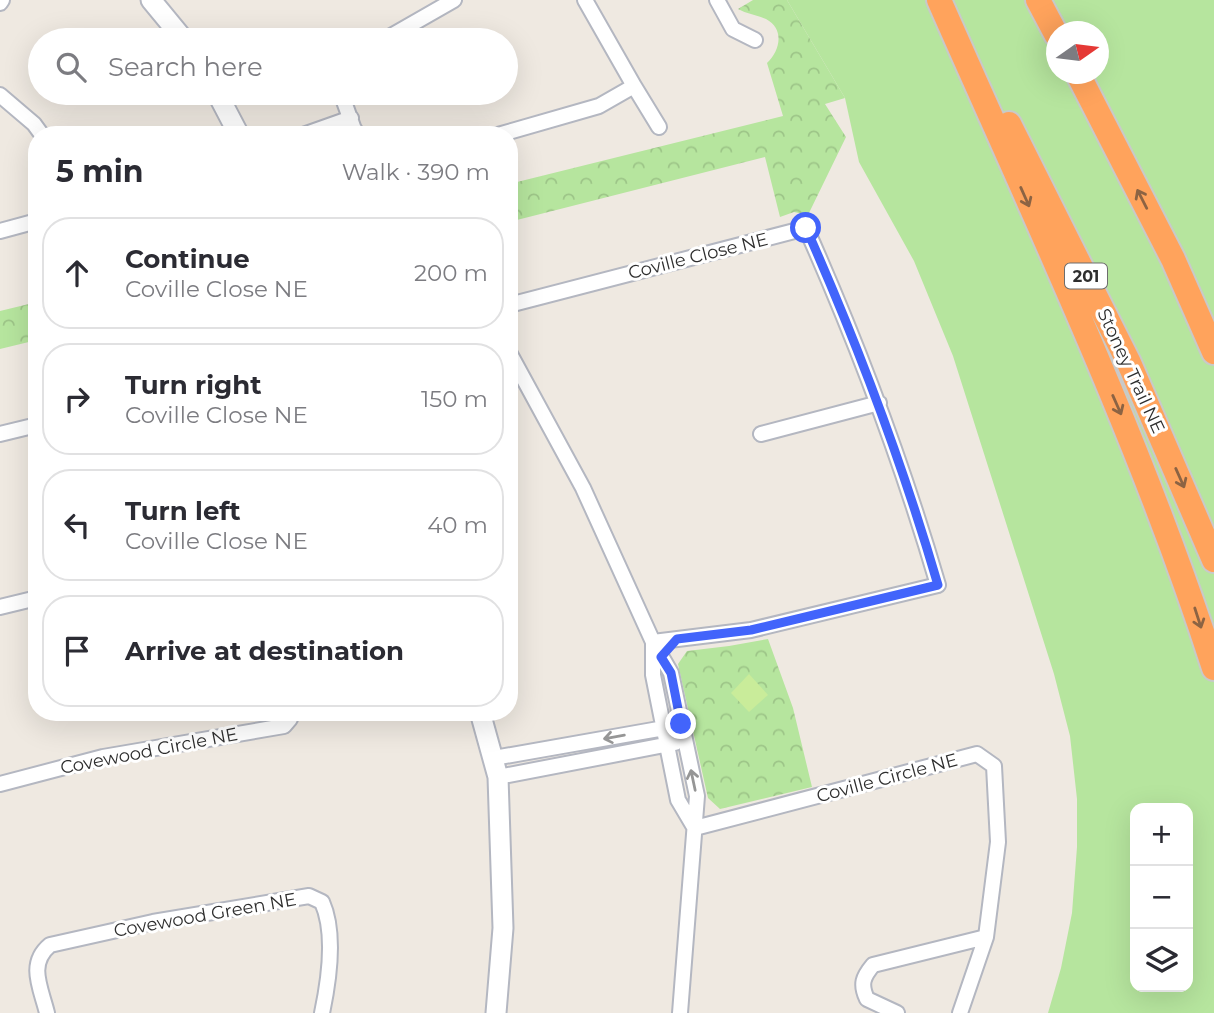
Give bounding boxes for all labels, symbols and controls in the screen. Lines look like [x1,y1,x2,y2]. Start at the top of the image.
north arrow [1046,21,1109,84]
search box [28,28,518,105]
icon: search [52,48,90,86]
text: Search here [108,51,263,83]
text: 5 min [56,153,144,190]
text: Walk · 390 m [342,158,490,186]
one-way arrow [1020,186,1033,207]
one-way arrow [1135,189,1149,210]
route start [790,212,821,243]
street label: Coville Close NE [626,228,770,284]
text: Continue [125,243,250,275]
icon: ahead [58,254,96,292]
text: 200 m [414,259,488,287]
road number: 201 [1065,264,1107,288]
text: Coville Close NE [125,275,308,303]
street label: Stoney Trail NE [1093,305,1169,437]
text: Turn right [125,369,261,401]
icon: right [58,380,96,418]
text: 150 m [421,385,488,413]
one-way arrow [1111,394,1124,416]
text: Coville Close NE [125,401,308,429]
one-way arrow [1174,467,1187,489]
text: Turn left [125,495,241,527]
icon: left [58,506,96,544]
text: 40 m [427,511,488,539]
text: Coville Close NE [125,527,308,555]
one-way arrow [1192,607,1205,629]
icon: arrive [58,632,96,670]
text: Arrive at destination [125,635,404,667]
route end [665,708,696,739]
street label: Covewood Circle NE [58,723,240,779]
one-way arrow [603,731,626,744]
street label: Coville Circle NE [814,749,960,807]
one-way arrow [686,769,700,792]
map controls [1130,803,1193,992]
button: + [1130,803,1193,866]
button: − [1130,866,1193,929]
street label: Covewood Green NE [112,888,298,942]
button: layers [1130,929,1193,992]

